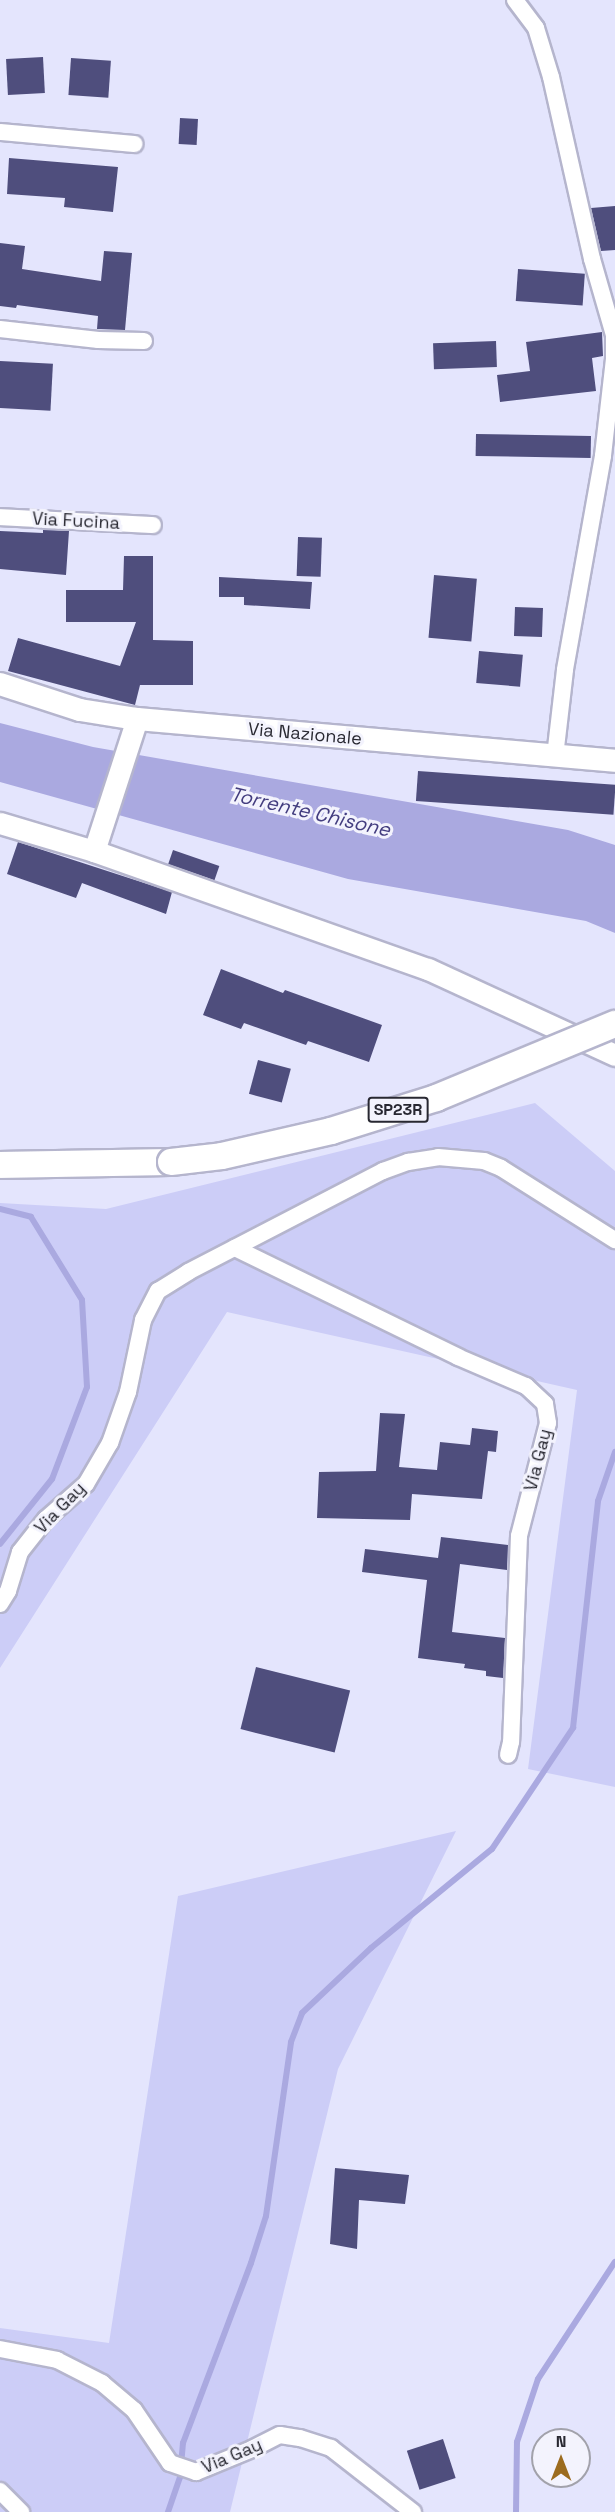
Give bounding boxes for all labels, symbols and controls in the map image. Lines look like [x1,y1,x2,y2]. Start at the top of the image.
street label: Via Fucina [32,508,120,534]
street label: Via Nazionale [247,718,363,750]
water label: Torrente Chisone [228,782,392,842]
road number: SP23R [366,1097,430,1123]
street label: Via Gay [520,1427,556,1493]
street label: Via Gay [30,1478,90,1538]
north arrow [531,2428,591,2488]
text: N [556,2431,566,2452]
street label: Via Gay [199,2434,265,2478]

